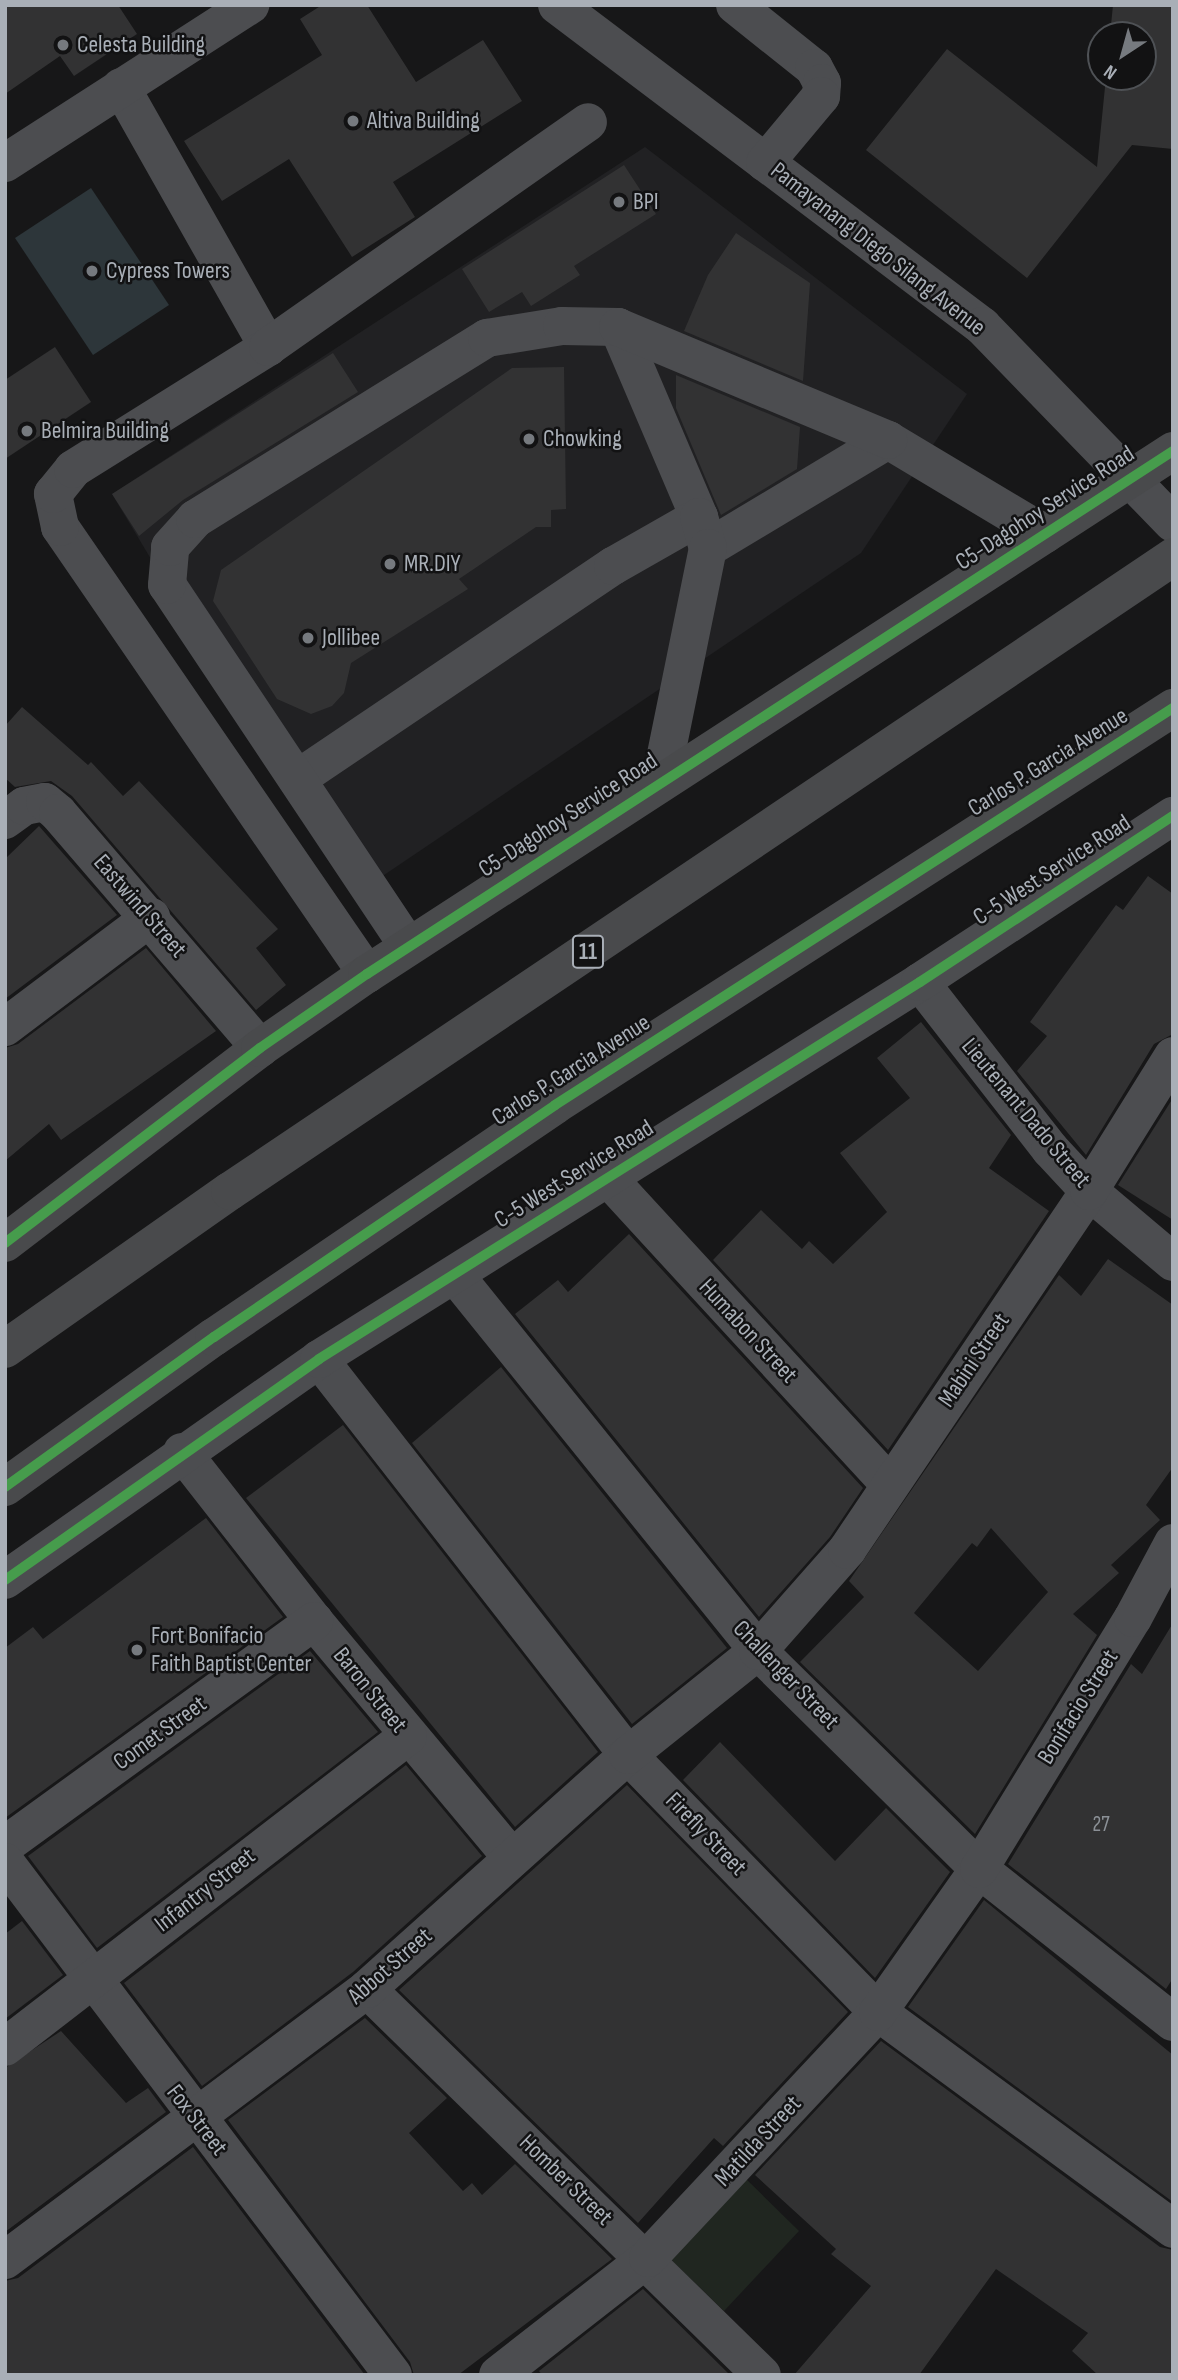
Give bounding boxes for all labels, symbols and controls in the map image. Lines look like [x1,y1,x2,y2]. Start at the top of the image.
north arrow [1087,21,1157,91]
place label: Celesta Building [77,31,205,59]
marker: Celesta Building [55,37,71,53]
text: N [1100,59,1121,84]
place label: Altiva Building [367,107,480,135]
marker: Altiva Building [345,113,361,129]
street label: Pamayanang Diego Silang Avenue [765,156,991,342]
place label: BPI [633,188,659,216]
marker: BPI [611,194,627,210]
place label: Cypress Towers [106,257,230,285]
marker: Cypress Towers [84,263,100,279]
place label: Belmira Building [41,417,169,445]
marker: Belmira Building [19,423,35,439]
place label: Chowking [543,425,622,453]
marker: Chowking [521,431,537,447]
street label: C5-Dagohoy Service Road [950,439,1140,577]
place label: MR.DIY [404,550,461,578]
marker: MR.DIY [382,556,398,572]
place label: Jollibee [322,624,380,652]
marker: Jollibee [300,630,316,646]
street label: Carlos P. Garcia Avenue [963,701,1133,823]
street label: C5-Dagohoy Service Road [473,746,663,884]
street label: C-5 West Service Road [968,808,1136,932]
street label: Eastwind Street [87,848,193,964]
road number: 11 [570,932,606,972]
street label: Carlos P. Garcia Avenue [487,1008,655,1132]
street label: Lieutenant Dado Street [955,1032,1097,1194]
street label: C-5 West Service Road [489,1114,659,1234]
street label: Humabon Street [693,1273,803,1389]
street label: Mabini Street [932,1308,1016,1412]
street label: Challenger Street [727,1614,845,1736]
place label: Fort Bonifacio Faith Baptist Center [151,1622,311,1678]
marker: Fort Bonifacio Faith Baptist Center [129,1642,145,1658]
street label: Baron Street [327,1642,413,1738]
street label: Bonifacio Street [1031,1644,1125,1770]
street label: Comet Street [108,1690,212,1776]
street label: Firefly Street [659,1786,753,1882]
house number: 27 [1092,1812,1110,1838]
street label: Infantry Street [149,1842,261,1938]
street label: Abbot Street [342,1922,438,2010]
street label: Fox Street [160,2079,234,2161]
street label: Matilda Street [709,2090,807,2192]
street label: Homber Street [513,2128,619,2232]

